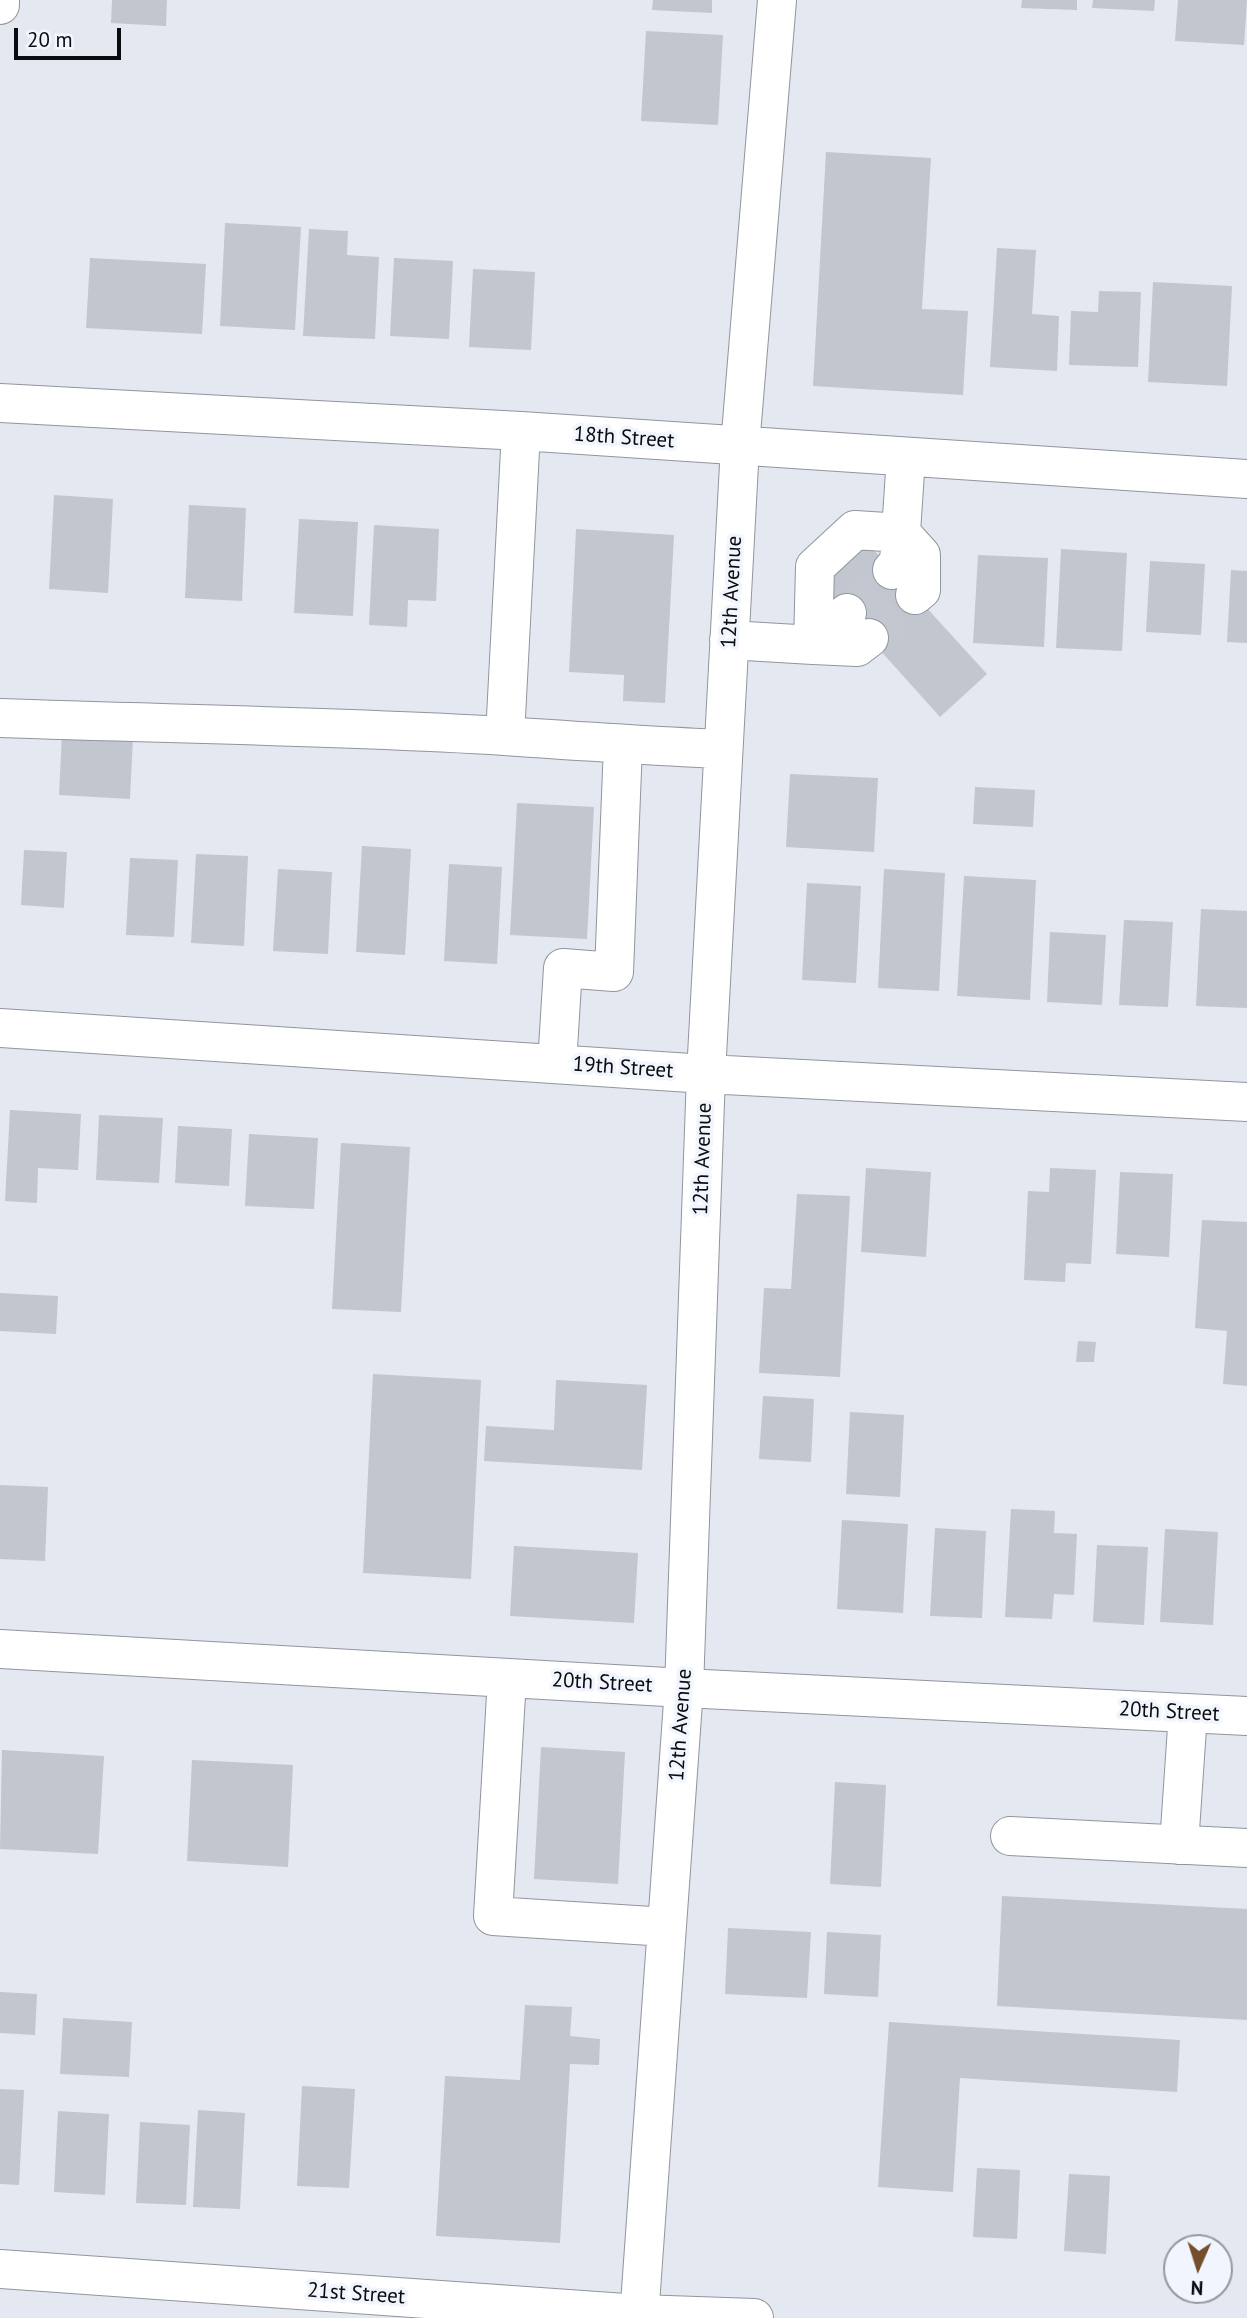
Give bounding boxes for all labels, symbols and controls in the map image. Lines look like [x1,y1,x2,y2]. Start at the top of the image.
scale bar [18,14,124,58]
text: 20 m [27,26,73,53]
street label: 18th Street [573,422,675,454]
street label: 12th Avenue [716,535,748,649]
street label: 19th Street [572,1052,674,1084]
street label: 12th Avenue [688,1102,718,1216]
street label: 20th Street [551,1668,653,1698]
street label: 12th Avenue [665,1668,697,1782]
street label: 20th Street [1118,1697,1220,1727]
north arrow [1163,2234,1233,2304]
text: N [1190,2276,1204,2300]
street label: 21st Street [306,2278,406,2310]

